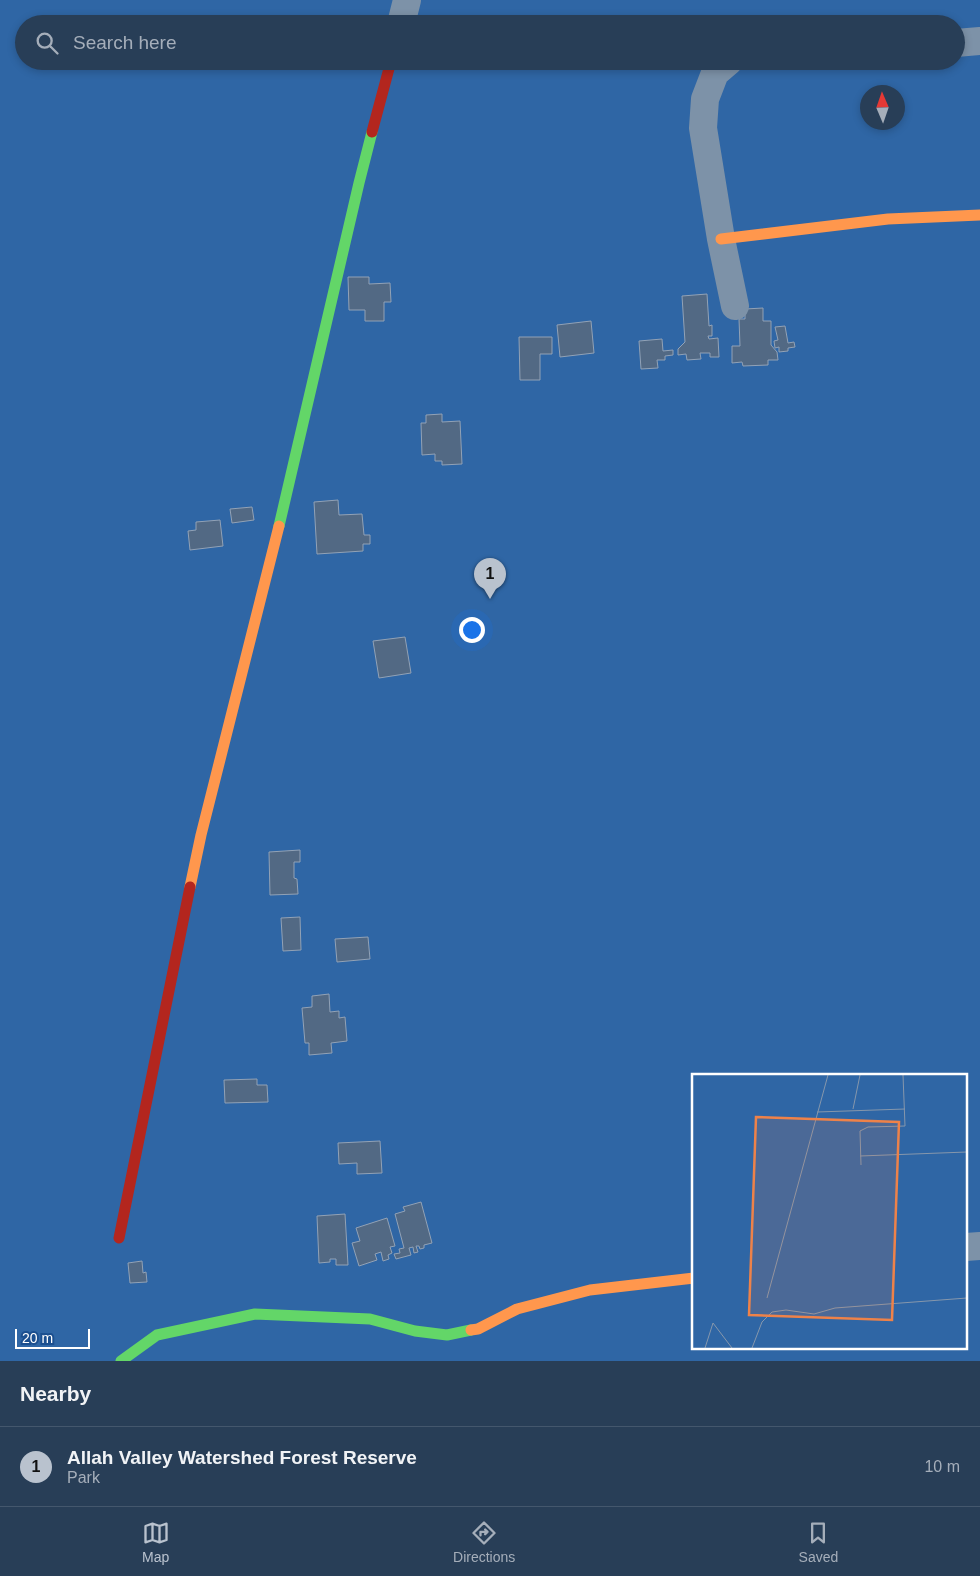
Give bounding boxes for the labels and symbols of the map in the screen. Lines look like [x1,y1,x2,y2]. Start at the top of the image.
north arrow [860,85,905,130]
pin: 1 [474,558,506,599]
your location [459,617,485,643]
inset map [692,1074,968,1348]
scale bar [15,1326,90,1349]

